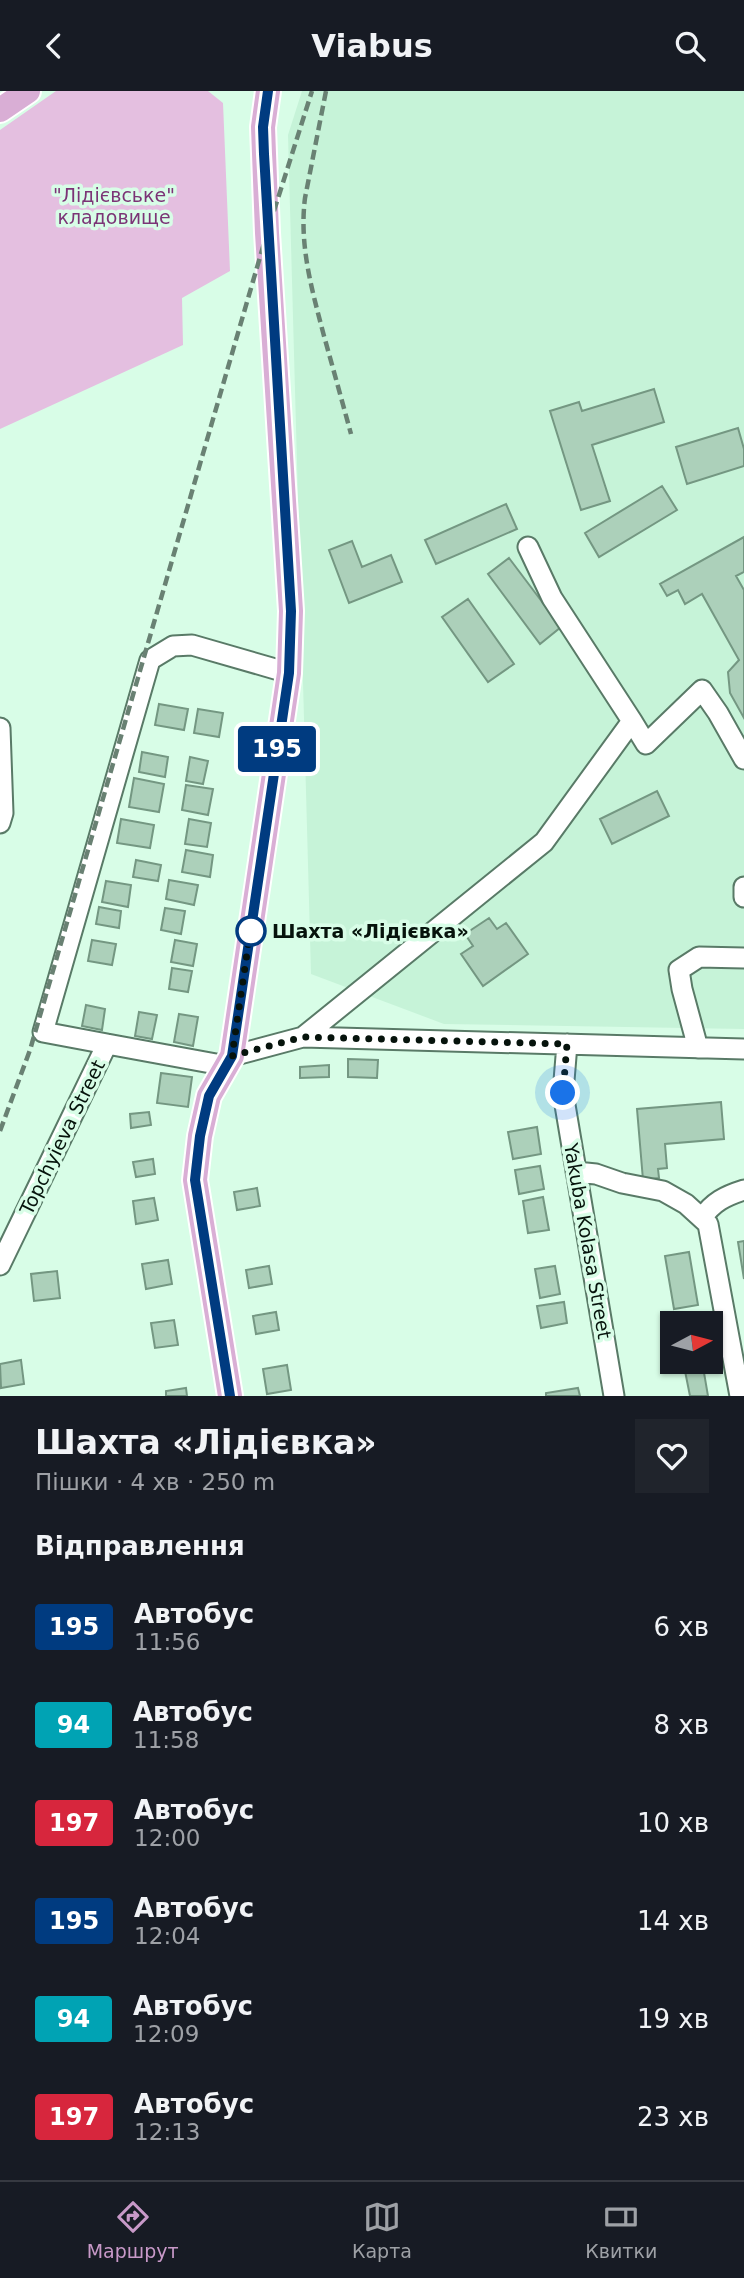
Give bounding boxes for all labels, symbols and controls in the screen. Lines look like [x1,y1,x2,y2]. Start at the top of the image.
icon: back [35,27,73,65]
text: Viabus [311,27,433,65]
icon: search [671,27,709,65]
park label: "Лідієвське" кладовище [53,184,175,228]
line badge: 195 [237,726,317,772]
text: 195 [252,735,302,763]
marker: Шахта «Лідієвка» [236,916,266,946]
place label: Шахта «Лідієвка» [272,920,469,942]
street label: Topchyieva Street [15,1056,109,1219]
your location [545,1075,580,1110]
street label: Yakuba Kolasa Street [560,1141,616,1341]
north arrow [660,1311,723,1374]
map controls [660,1311,723,1374]
button: heart [635,1419,709,1493]
text: Шахта «Лідієвка» [35,1423,377,1462]
text: Пішки · 4 хв · 250 m [35,1469,275,1495]
text: Відправлення [35,1531,245,1561]
text: Автобус [134,1599,254,1629]
text: 6 хв [653,1612,709,1642]
text: 195 [49,1613,99,1641]
text: 11:56 [134,1629,200,1655]
text: Автобус [133,1697,253,1727]
text: 8 хв [653,1710,709,1740]
text: 94 [57,1711,90,1739]
text: 11:58 [133,1727,199,1753]
text: Автобус [134,1795,254,1825]
text: 10 хв [637,1808,709,1838]
text: 197 [49,1809,99,1837]
text: 12:00 [134,1825,200,1851]
text: Автобус [134,1893,254,1923]
text: 14 хв [637,1906,709,1936]
text: 195 [49,1907,99,1935]
text: 12:04 [134,1923,200,1949]
text: Автобус [133,1991,253,2021]
text: 19 хв [637,2004,709,2034]
text: 94 [57,2005,90,2033]
text: 12:09 [133,2021,199,2047]
text: Автобус [134,2089,254,2119]
text: 23 хв [637,2102,709,2132]
text: 197 [49,2103,99,2131]
text: 12:13 [134,2119,200,2145]
tab: Маршрут [87,2198,179,2262]
tab: Карта [352,2198,412,2262]
tab: Квитки [585,2198,657,2262]

